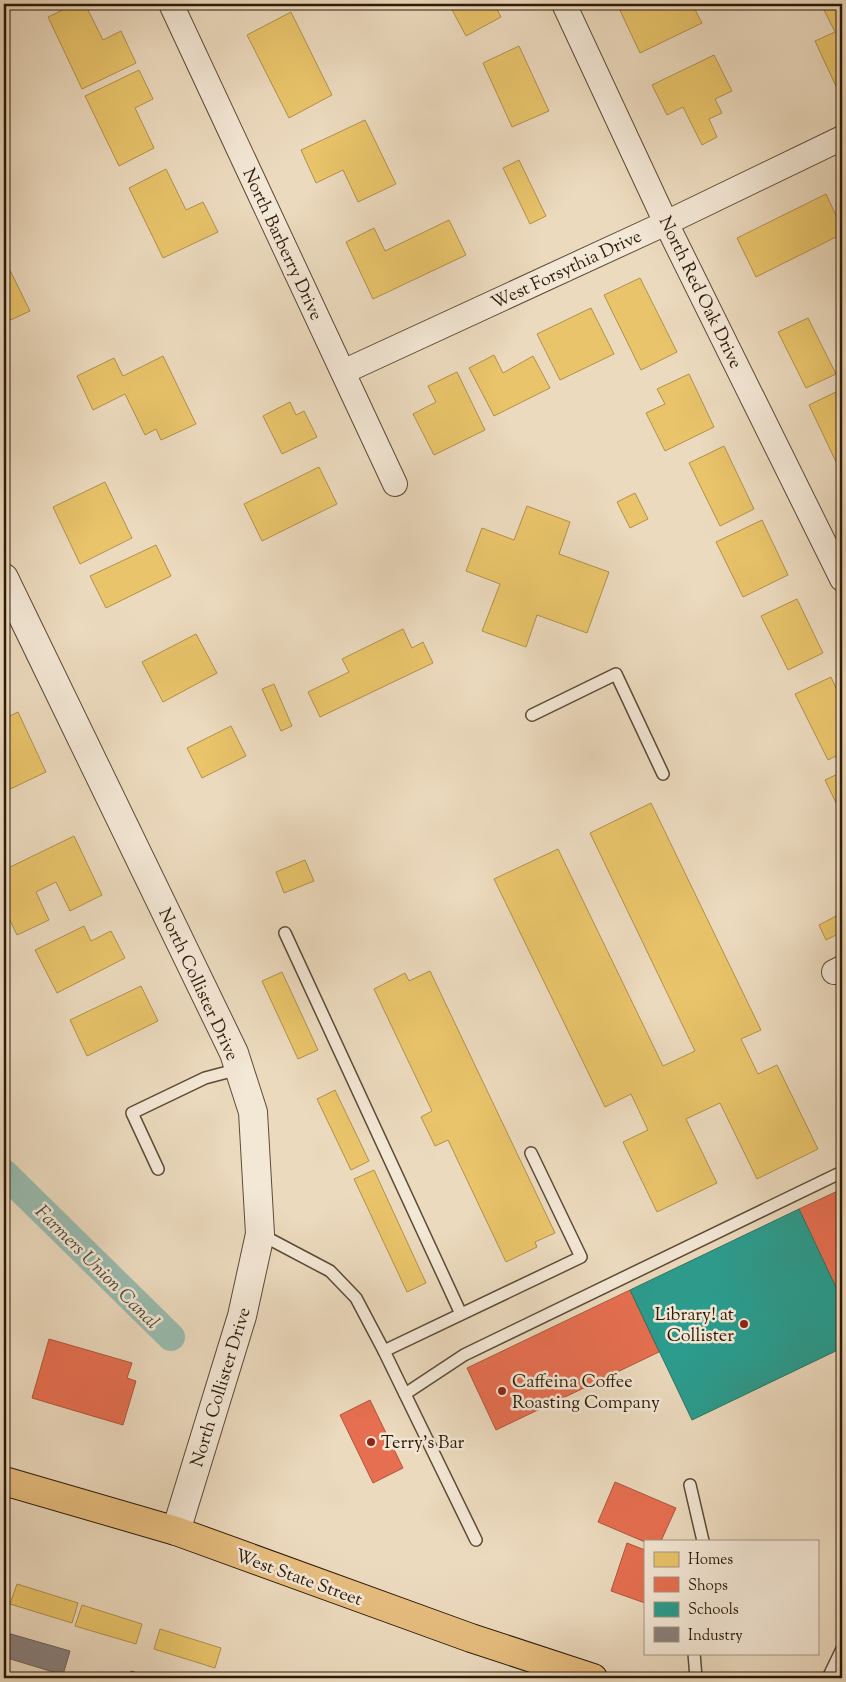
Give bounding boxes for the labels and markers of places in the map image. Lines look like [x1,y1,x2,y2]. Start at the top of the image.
place label: Library! at Collister [655,1303,734,1350]
marker: Library! at Collister [738,1318,750,1330]
place label: Caffeina Coffee Roasting Company [512,1370,660,1417]
marker: Caffeina Coffee Roasting Company [496,1385,508,1397]
place label: Terry's Bar [381,1431,464,1457]
marker: Terry's Bar [365,1436,377,1448]

